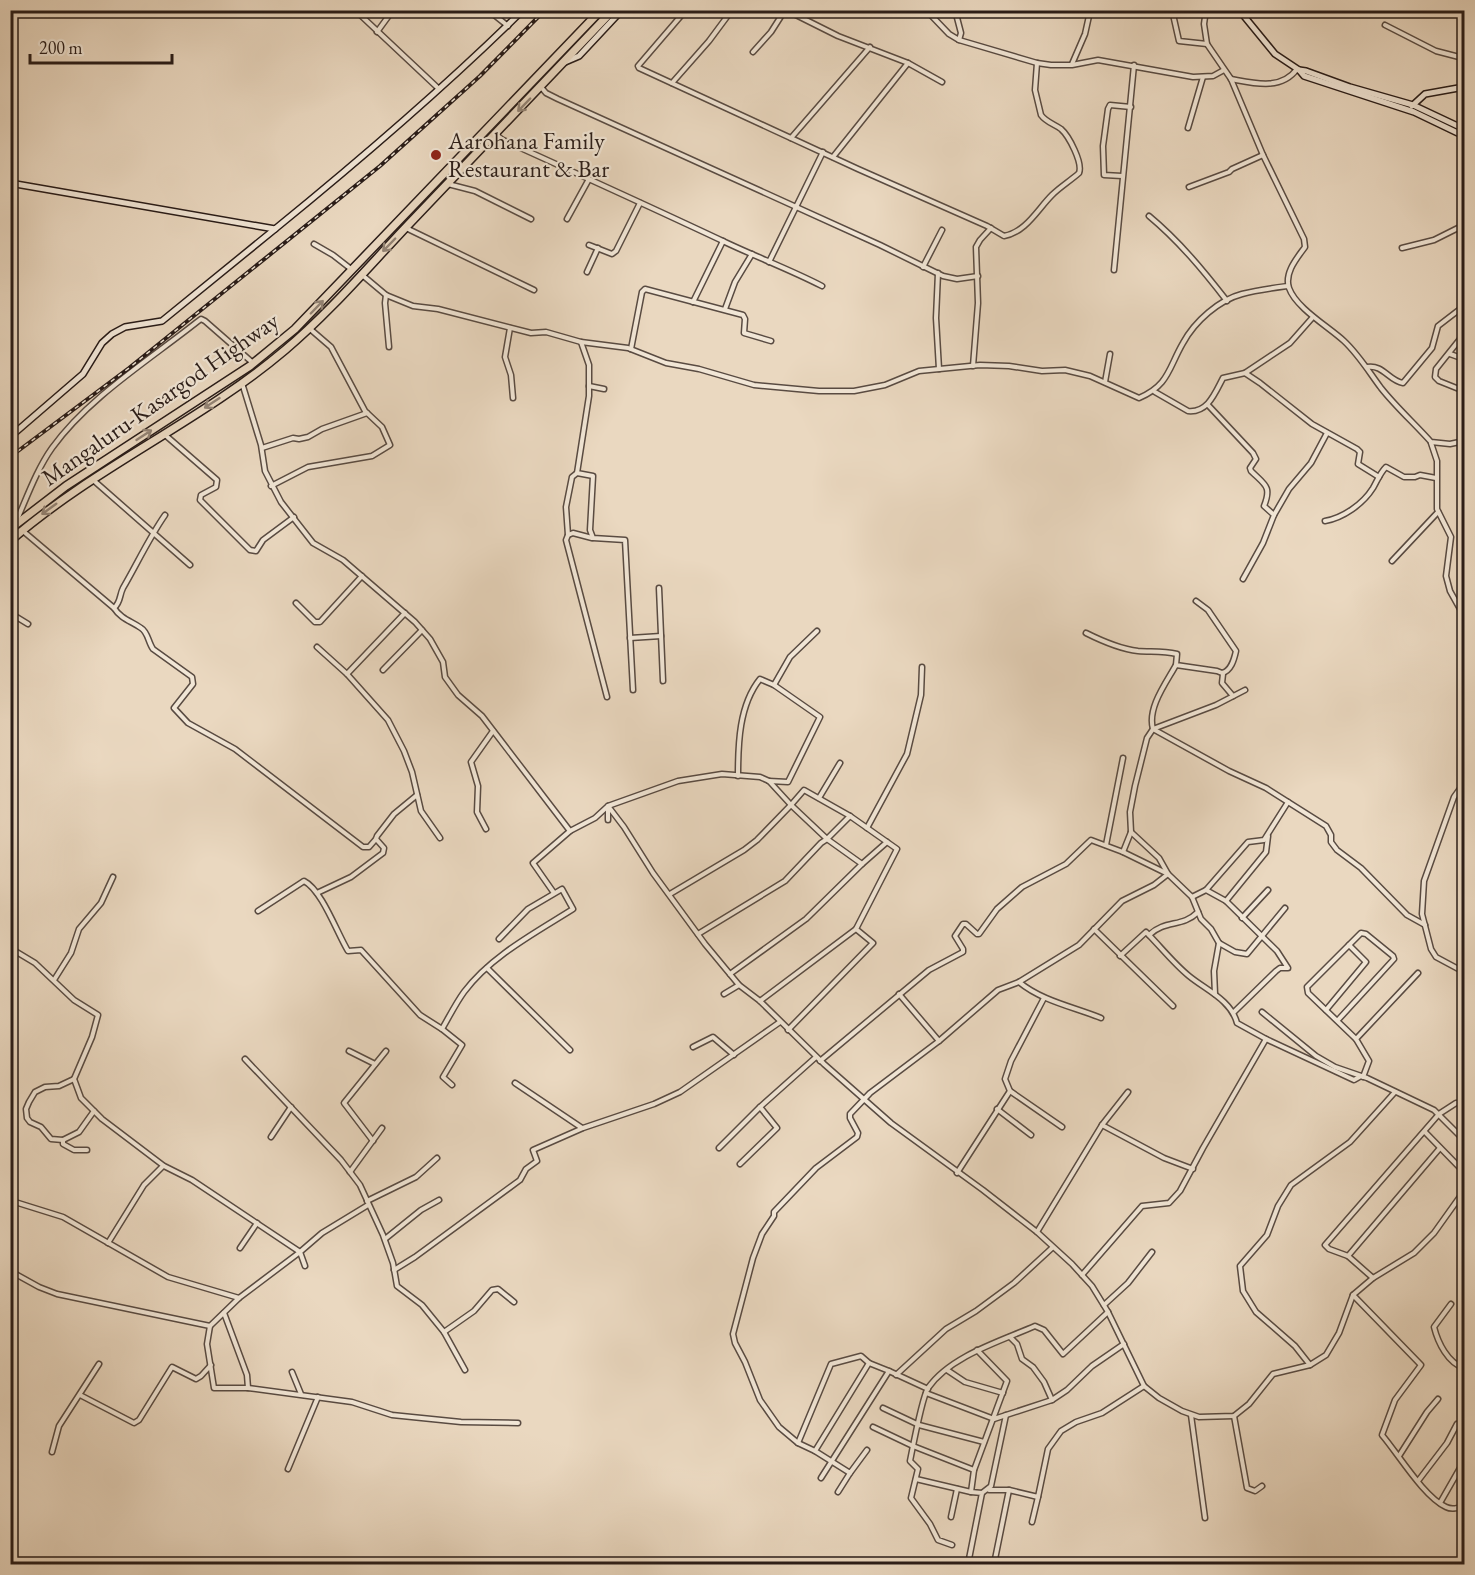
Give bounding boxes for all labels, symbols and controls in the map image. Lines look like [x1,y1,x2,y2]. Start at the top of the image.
scale bar [30,27,172,65]
text: 200 m [39,36,83,59]
one-way arrow [516,97,531,112]
place label: Aarohana Family Restaurant & Bar [447,125,609,184]
marker: Aarohana Family Restaurant & Bar [429,148,443,162]
one-way arrow [381,238,396,253]
one-way arrow [310,299,324,314]
street label: Mangaluru-Kasargod Highway [35,304,285,492]
one-way arrow [204,396,221,409]
one-way arrow [135,429,152,441]
one-way arrow [42,503,58,515]

